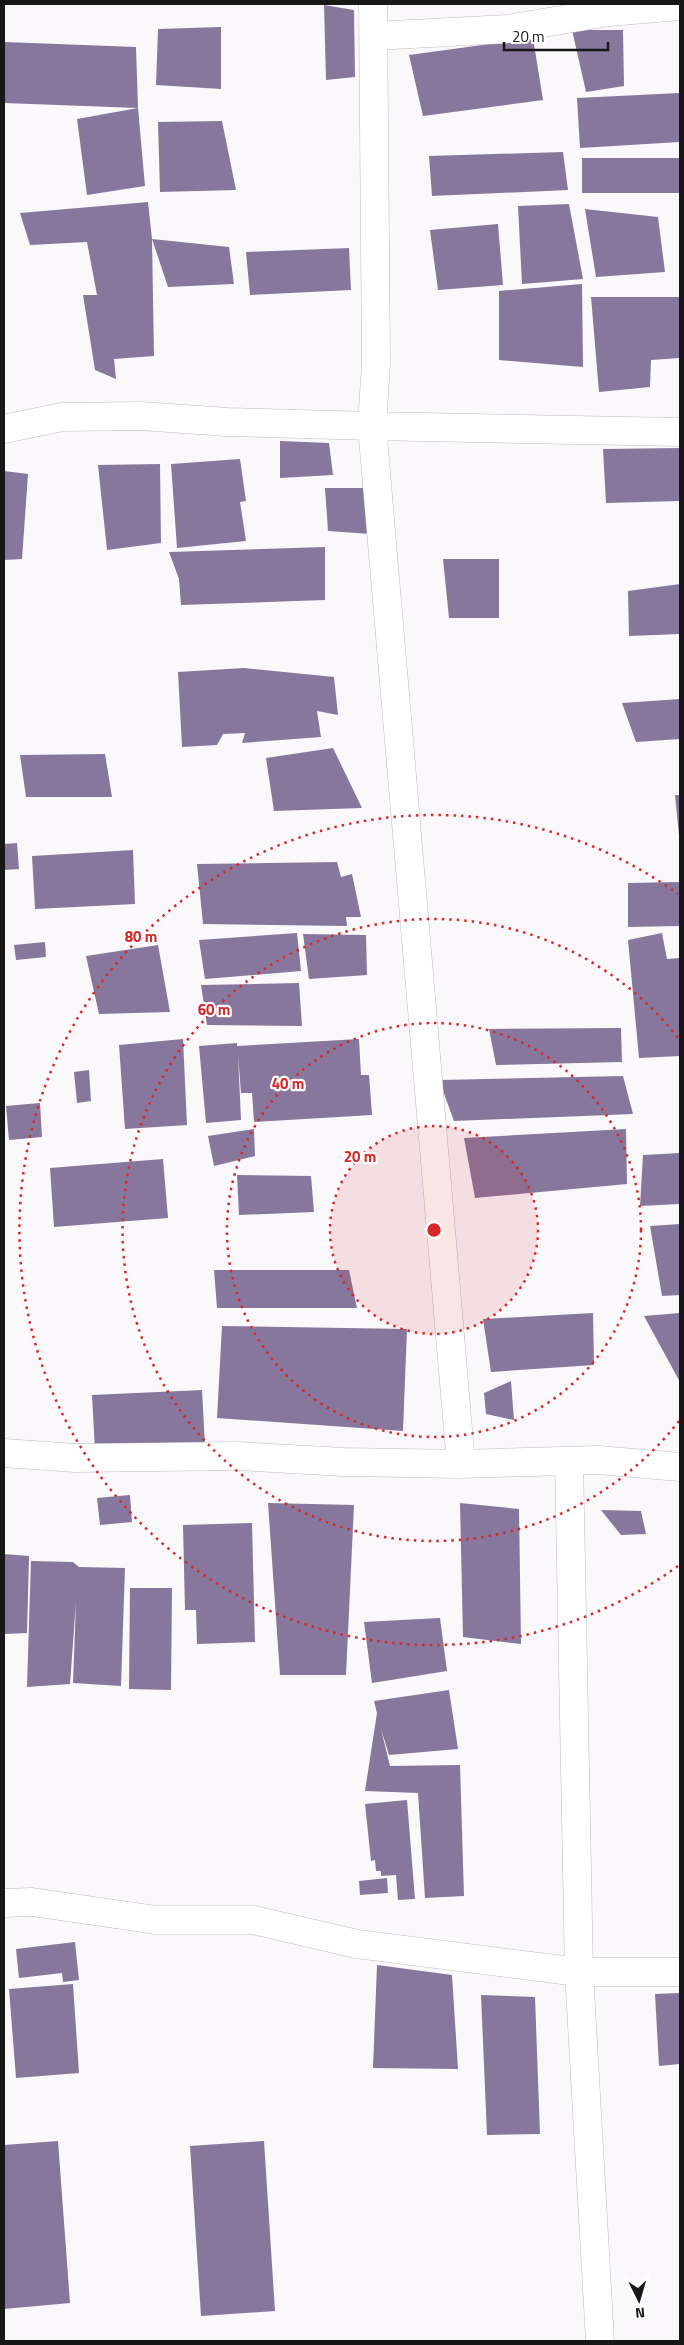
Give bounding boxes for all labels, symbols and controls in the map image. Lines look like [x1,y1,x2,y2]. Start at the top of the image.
scale bar [504,20,608,52]
text: 20 m [512,25,545,48]
text: 80 m [125,925,157,948]
text: 60 m [198,998,230,1021]
text: 40 m [272,1072,304,1095]
text: 20 m [344,1145,376,1168]
centre of rings [425,1221,443,1239]
north arrow [614,2275,664,2325]
text: N [634,2303,646,2324]

